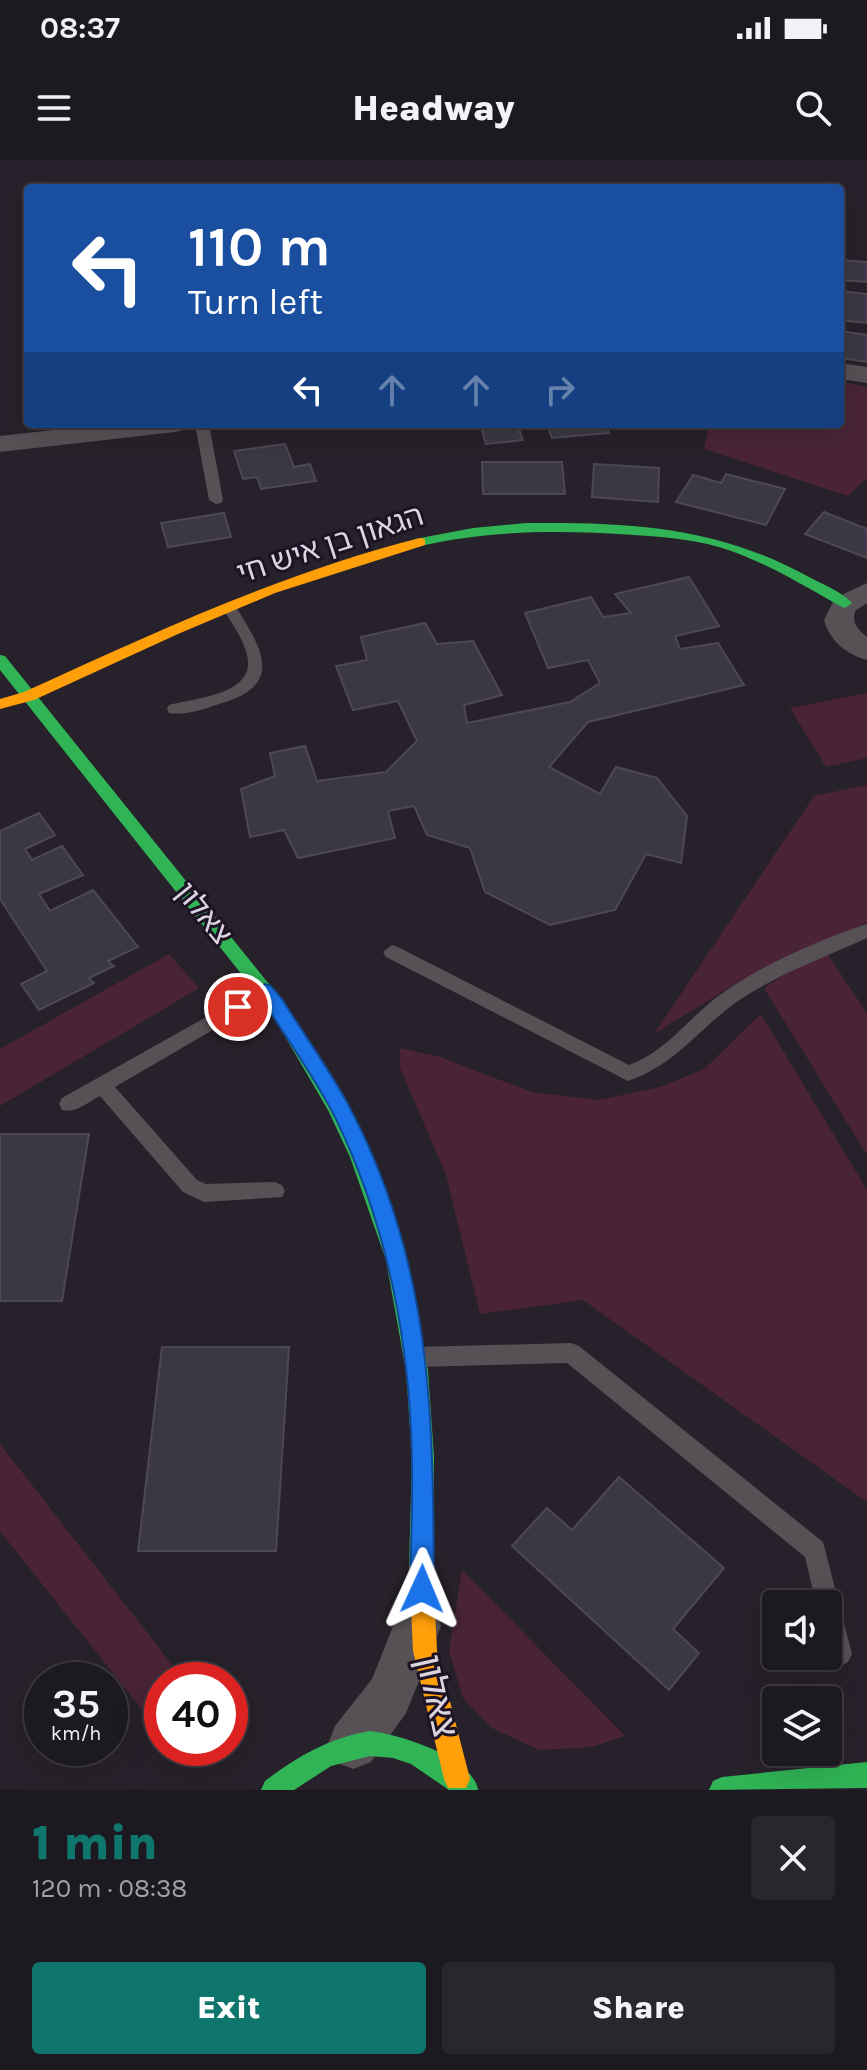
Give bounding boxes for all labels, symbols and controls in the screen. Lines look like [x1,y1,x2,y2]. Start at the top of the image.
text: 08:37 [40,10,120,46]
icon: menu [32,86,76,130]
icon: search [791,86,835,130]
text: Headway [352,87,515,129]
text: 110 m [188,214,331,279]
icon: left [56,216,160,320]
text: Turn left [188,281,323,323]
icon: left [286,368,330,412]
icon: ahead [370,368,414,412]
icon: ahead [454,368,498,412]
icon: right [538,368,582,412]
street label: הגאון בן איש חי [232,497,428,591]
street label: צאלון [168,875,240,951]
pin [204,973,272,1041]
icon: arrive [216,985,260,1029]
position arrow [380,1547,464,1631]
map controls [762,1590,842,1766]
button: sound [762,1590,842,1670]
street label: צאלון [407,1651,467,1741]
speed limit sign: 40 [144,1662,248,1766]
text: 35 [52,1680,100,1727]
button: layers [762,1686,842,1766]
text: km/h [51,1722,101,1745]
text: 1 min [32,1815,158,1871]
button: close [751,1816,835,1900]
text: 120 m · 08:38 [32,1873,187,1904]
button: Exit [32,1962,426,2054]
button: Share [442,1962,835,2054]

